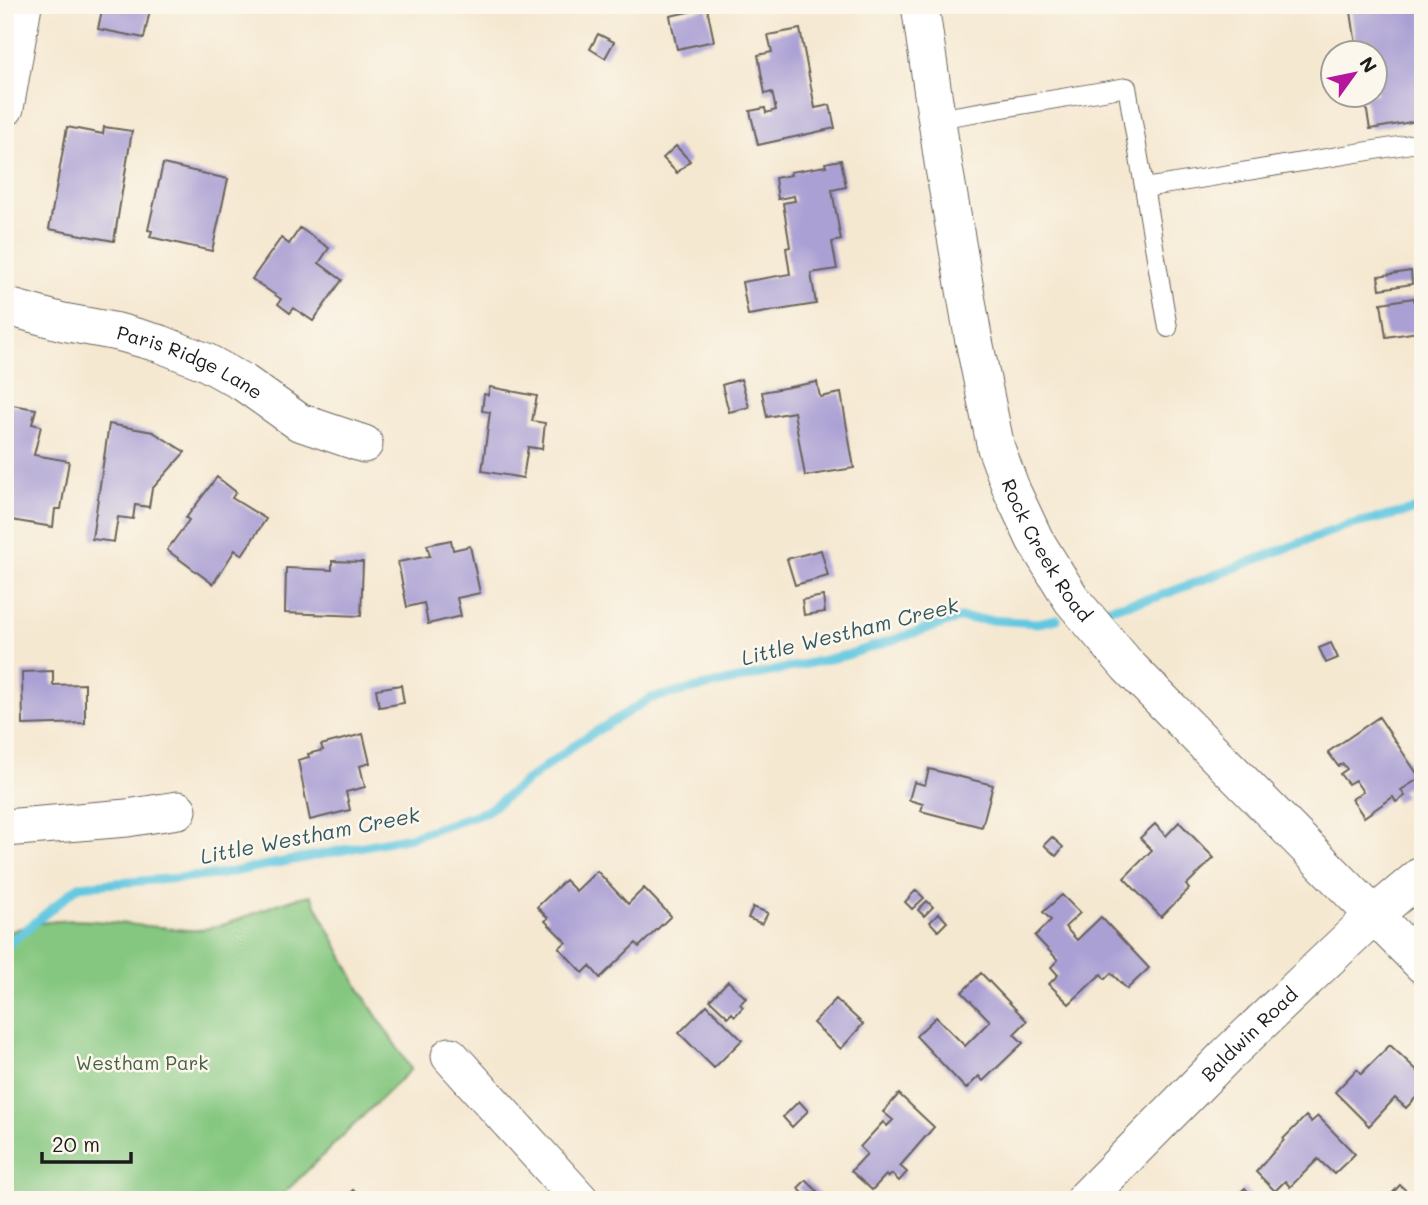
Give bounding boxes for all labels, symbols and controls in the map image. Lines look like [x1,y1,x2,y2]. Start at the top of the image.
north arrow [1320,38,1390,108]
text: N [1354,52,1383,77]
street label: Paris Ridge Lane [114,319,268,404]
street label: Rock Creek Road [997,475,1098,626]
water label: Little Westham Creek [738,590,962,671]
water label: Little Westham Creek [198,800,423,869]
street label: Baldwin Road [1195,982,1303,1086]
park label: Westham Park [76,1050,208,1075]
scale bar [42,1121,131,1165]
text: 20 m [52,1130,100,1157]

